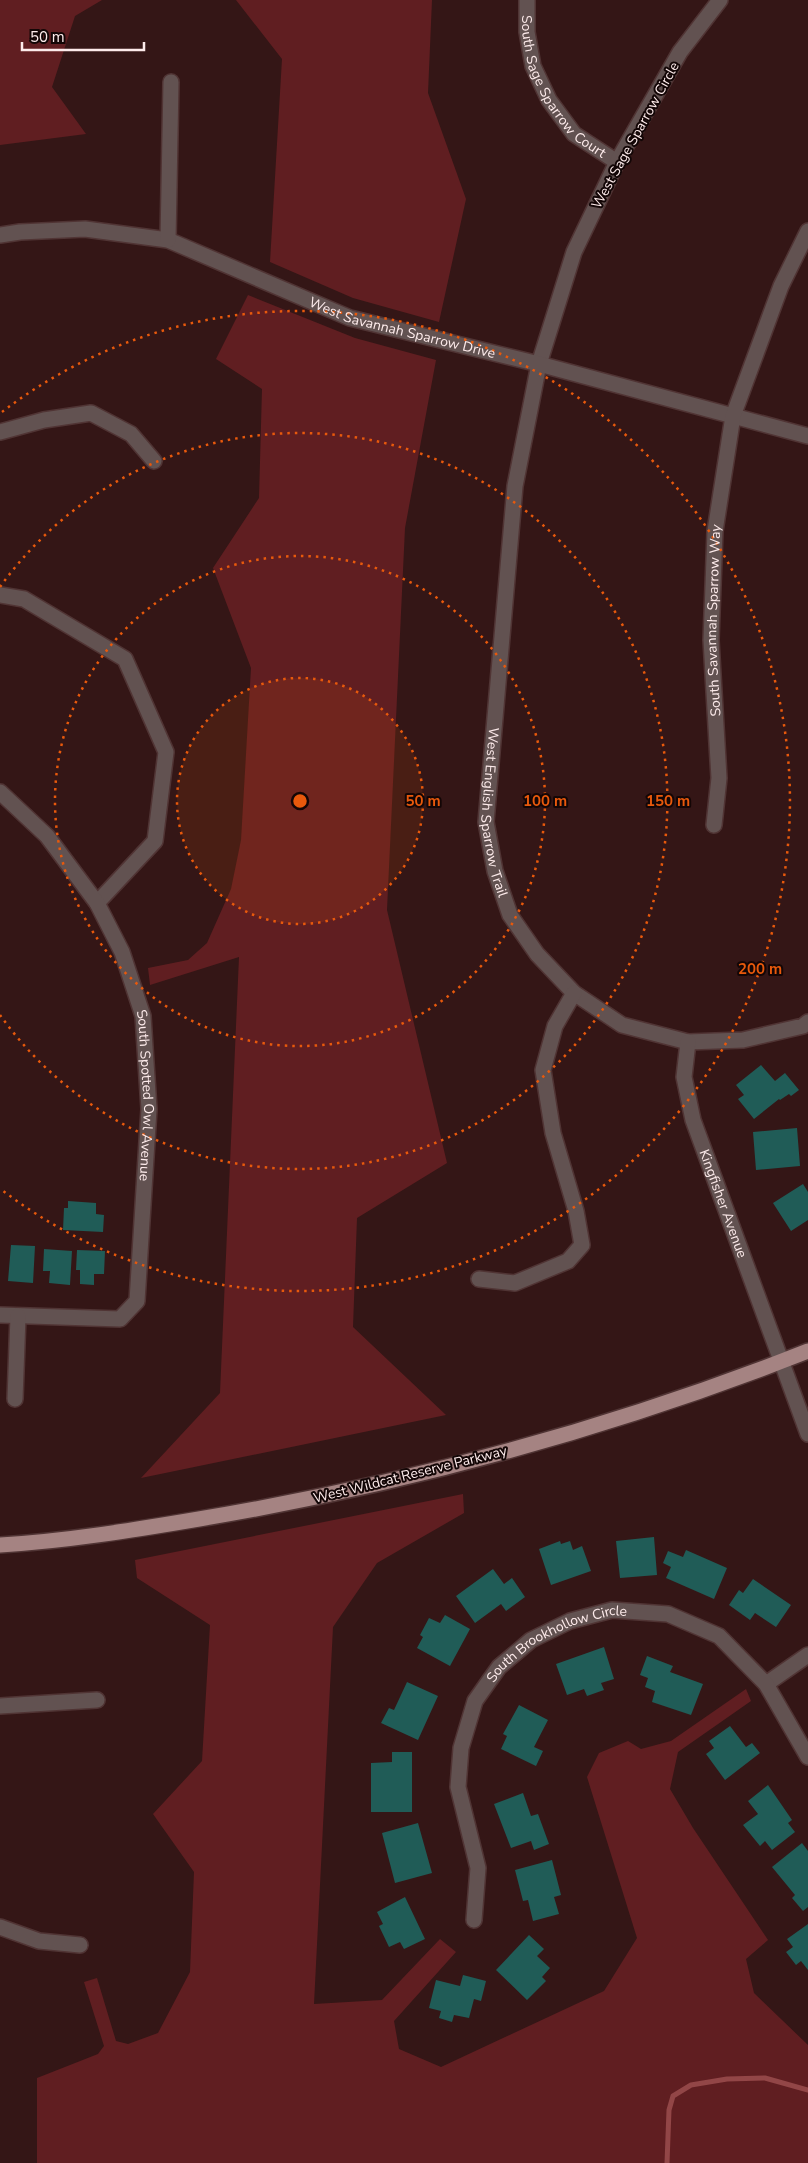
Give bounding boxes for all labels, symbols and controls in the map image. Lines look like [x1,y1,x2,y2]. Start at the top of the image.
street label: South Sage Sparrow Court [517,15,610,163]
scale bar [22,20,145,52]
text: 50 m [30,27,65,47]
street label: West Sage Sparrow Circle [587,58,684,212]
street label: West Savannah Sparrow Drive [306,293,497,363]
street label: South Savannah Sparrow Way [702,522,726,717]
street label: West English Sparrow Trail [476,727,512,901]
text: 50 m [405,791,441,811]
text: 100 m [523,791,567,811]
text: 150 m [646,791,690,811]
centre of rings [291,792,309,810]
text: 200 m [738,959,782,979]
street label: South Spotted Owl Avenue [132,1007,158,1182]
street label: Kingfisher Avenue [694,1147,752,1261]
street label: West Wildcat Reserve Parkway [311,1441,510,1508]
street label: South Brookhollow Circle [482,1601,628,1686]

